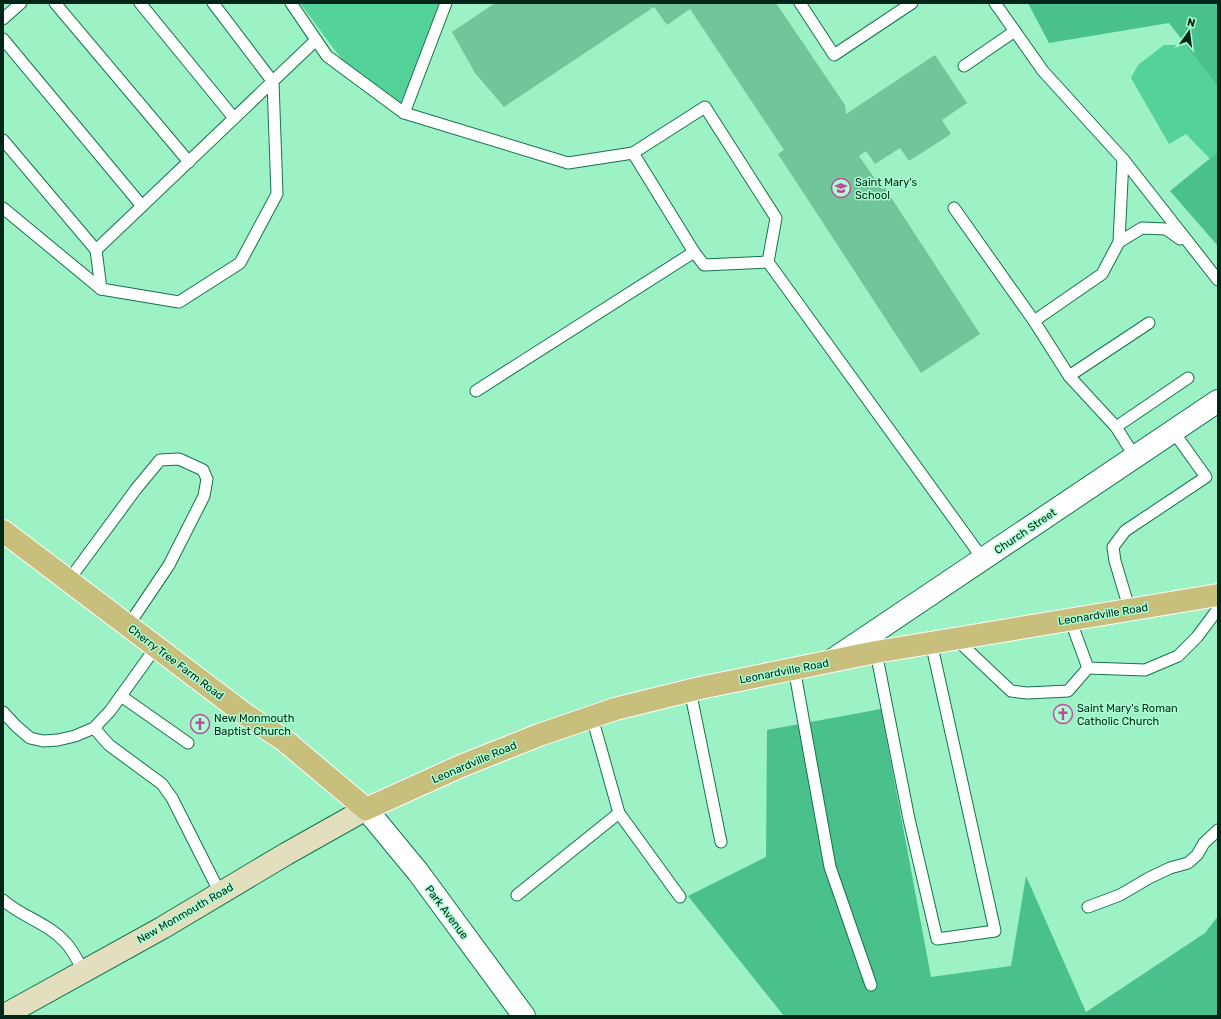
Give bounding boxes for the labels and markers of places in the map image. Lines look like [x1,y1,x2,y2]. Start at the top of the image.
place label: Saint Mary's School [855,176,917,202]
school or university icon: Saint Mary's School [830,177,852,199]
place label: Saint Mary's Roman Catholic Church [1077,702,1178,728]
church icon: Saint Mary's Roman Catholic Church [1052,703,1074,725]
place label: New Monmouth Baptist Church [214,712,294,738]
church icon: New Monmouth Baptist Church [189,713,211,735]

